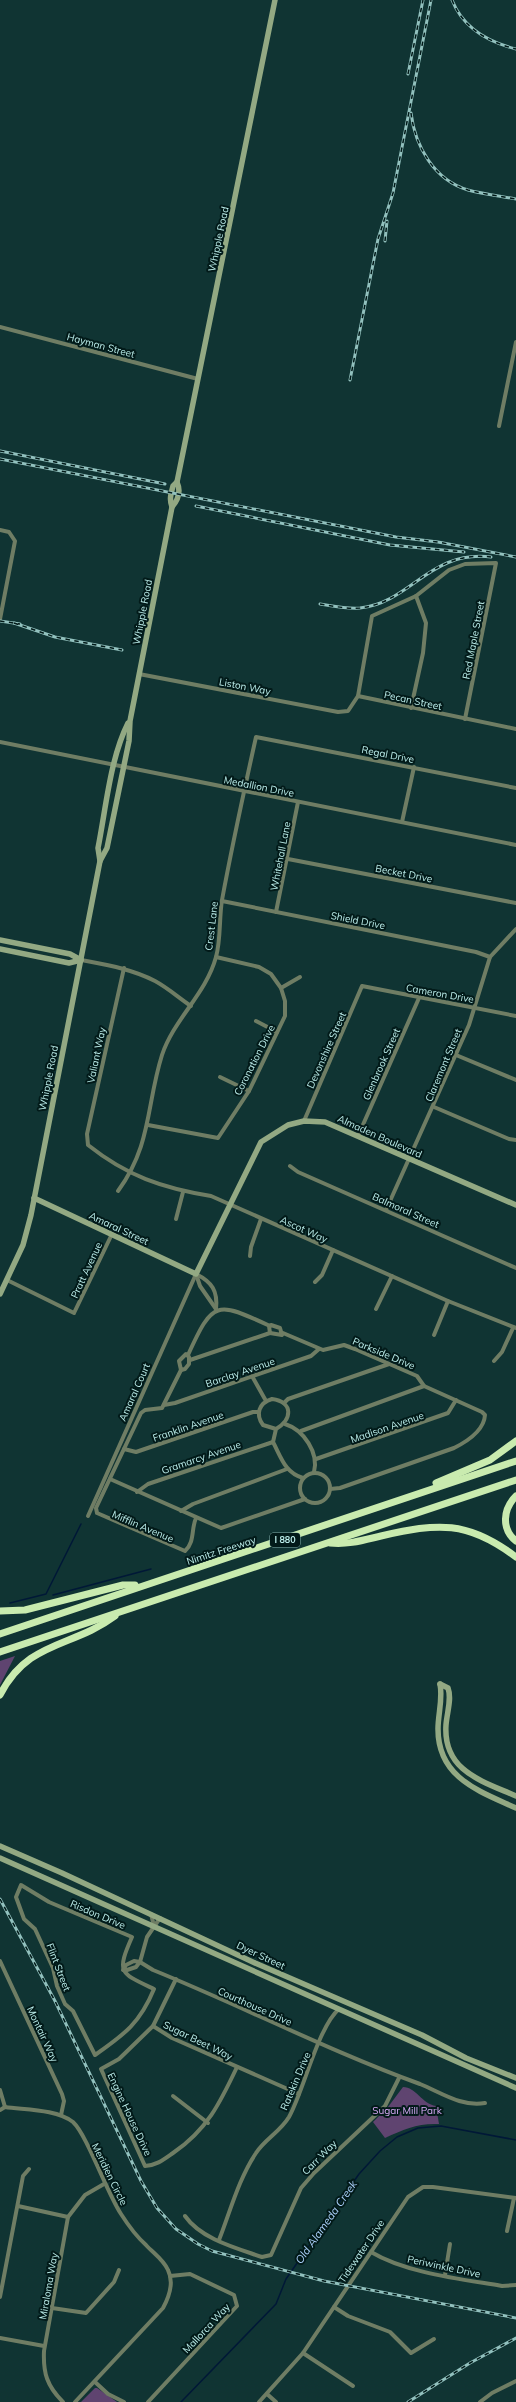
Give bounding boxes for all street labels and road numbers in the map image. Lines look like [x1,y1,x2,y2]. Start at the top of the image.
street label: Whipple Road [205,205,232,273]
street label: Hayman Street [65,330,137,361]
street label: Whipple Road [130,578,155,646]
street label: Red Maple Street [460,599,488,680]
street label: Liston Way [218,675,272,698]
street label: Pecan Street [383,688,443,713]
street label: Regal Drive [360,743,415,766]
street label: Medallion Drive [223,773,295,800]
street label: Whitehall Lane [267,820,294,892]
street label: Becket Drive [374,862,434,885]
street label: Crest Lane [202,901,221,951]
street label: Shield Drive [330,909,386,932]
street label: Cameron Drive [405,981,475,1006]
street label: Devonshire Street [304,1010,349,1090]
street label: Coronation Drive [231,1023,278,1098]
street label: Valiant Way [84,1025,109,1084]
street label: Glenbrook Street [360,1026,403,1102]
street label: Claremont Street [422,1026,465,1104]
street label: Whipple Road [36,1044,61,1112]
street label: Almaden Boulevard [335,1112,424,1161]
street label: Balmoral Street [370,1190,442,1231]
street label: Amaral Street [87,1209,151,1248]
street label: Ascot Way [278,1213,330,1246]
street label: Pratt Avenue [68,1240,105,1300]
street label: Parkside Drive [351,1334,417,1372]
street label: Barclay Avenue [204,1355,277,1390]
street label: Amaral Court [116,1361,153,1423]
street label: Franklin Avenue [151,1408,225,1445]
street label: Madison Avenue [349,1409,426,1446]
street label: Gramarcy Avenue [160,1438,243,1477]
street label: Mifflin Avenue [110,1508,176,1545]
street label: Nimitz Freeway [185,1533,258,1568]
road number: I 880 [270,1533,300,1547]
street label: Risdon Drive [68,1897,127,1932]
street label: Dyer Street [234,1939,288,1973]
street label: Flint Street [44,1942,74,1993]
street label: Courthouse Drive [216,1984,294,2029]
street label: Montair Way [24,2004,61,2065]
street label: Sugar Beet Way [161,2018,235,2063]
street label: Ratekin Drive [277,2050,314,2112]
street label: Engine House Drive [105,2071,155,2158]
street label: Carr Way [299,2137,340,2178]
street label: Meridien Circle [89,2141,130,2208]
street label: Tidewater Drive [335,2217,387,2285]
street label: Miraloma Way [36,2251,61,2321]
street label: Periwinkle Drive [406,2252,482,2281]
street label: Mallorca Way [180,2300,233,2356]

